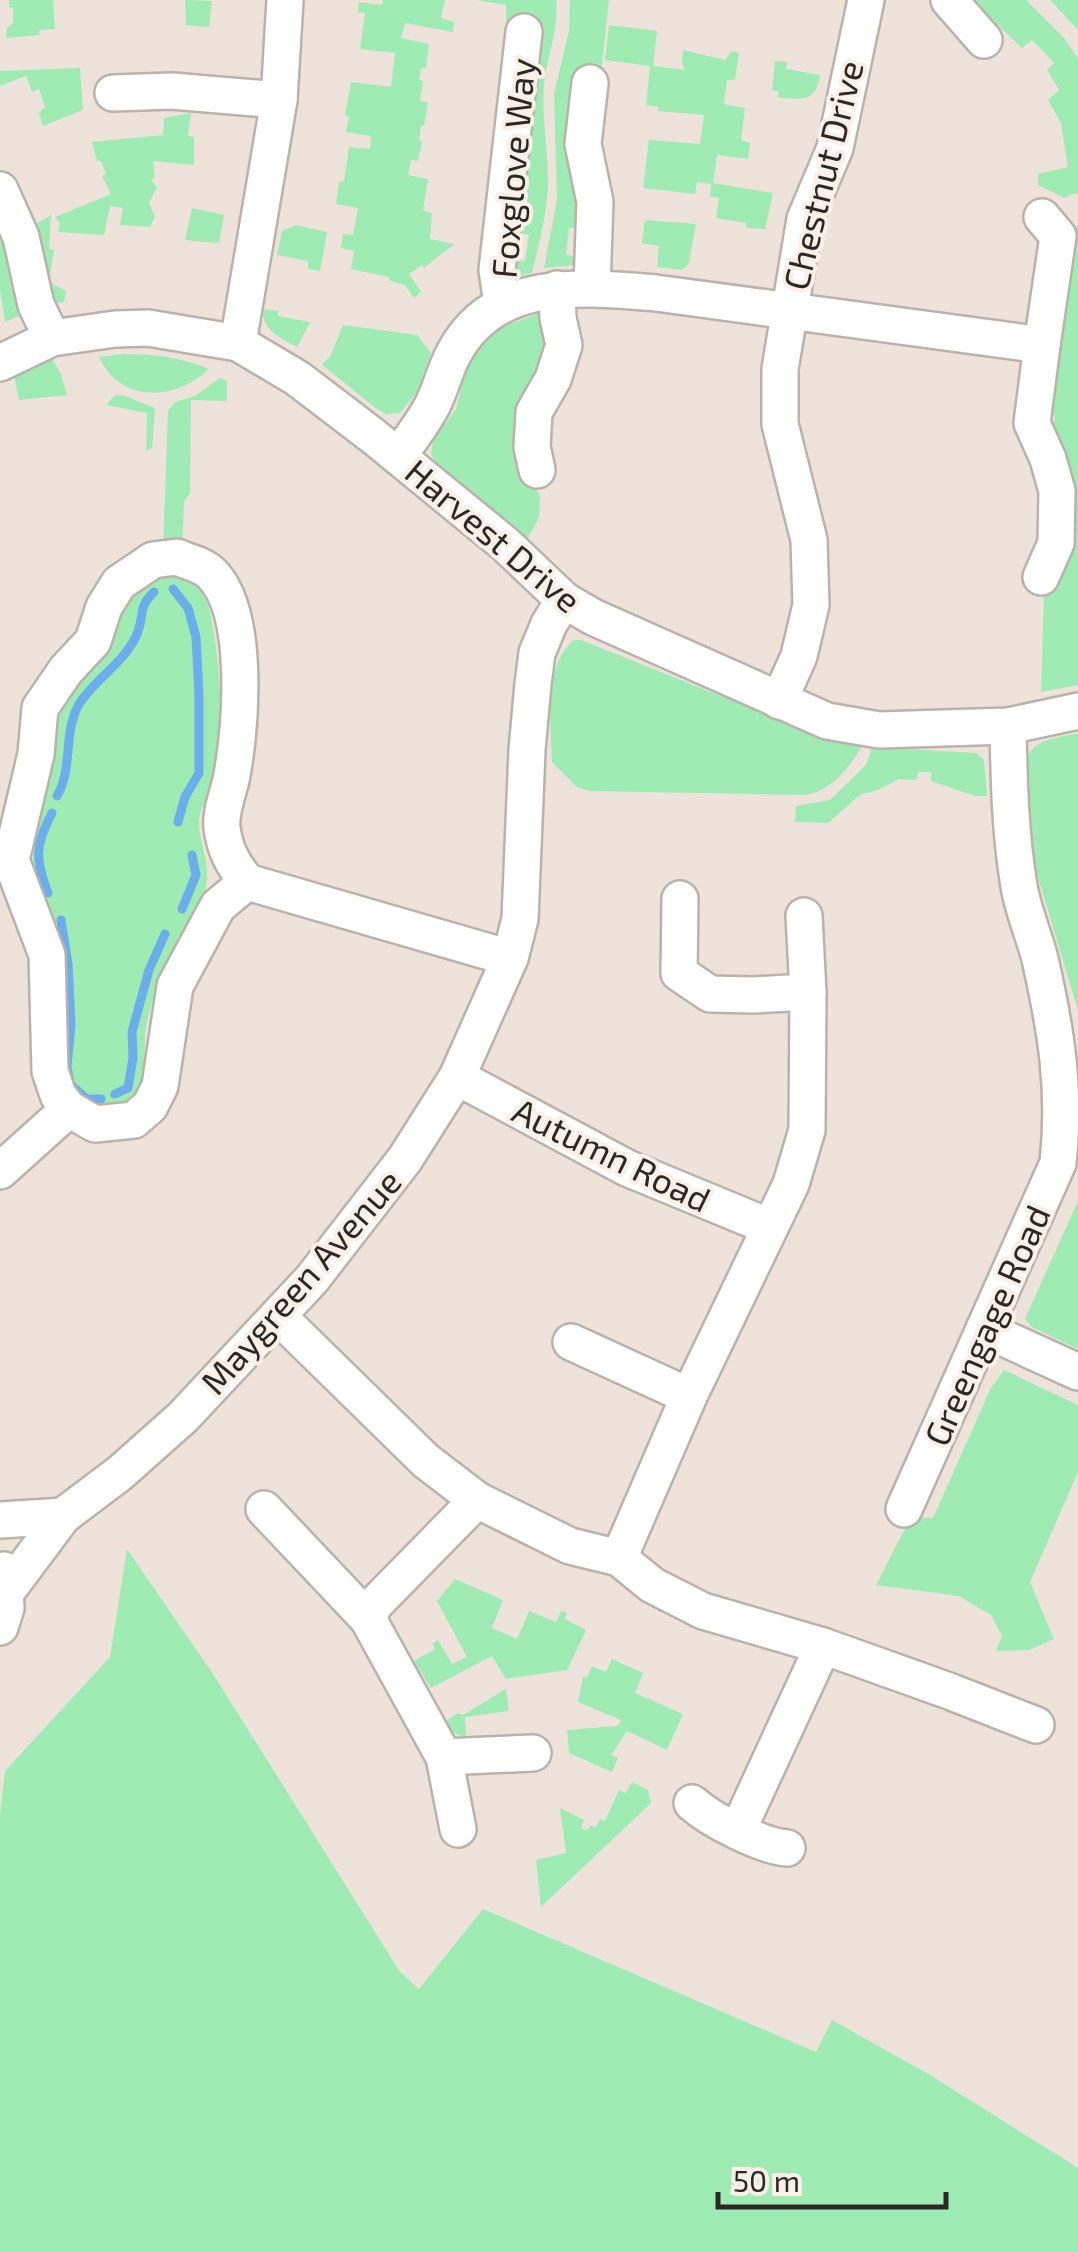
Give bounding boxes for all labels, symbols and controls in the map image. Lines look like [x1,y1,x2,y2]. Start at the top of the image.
street label: Foxglove Way [481,56,543,280]
street label: Chestnut Drive [773,56,871,294]
street label: Harvest Drive [398,450,590,620]
street label: Autumn Road [506,1088,718,1220]
street label: Maygreen Avenue [191,1160,409,1402]
street label: Greengage Road [914,1198,1058,1452]
scale bar [718,2147,946,2209]
text: 50 m [733,2162,800,2198]

